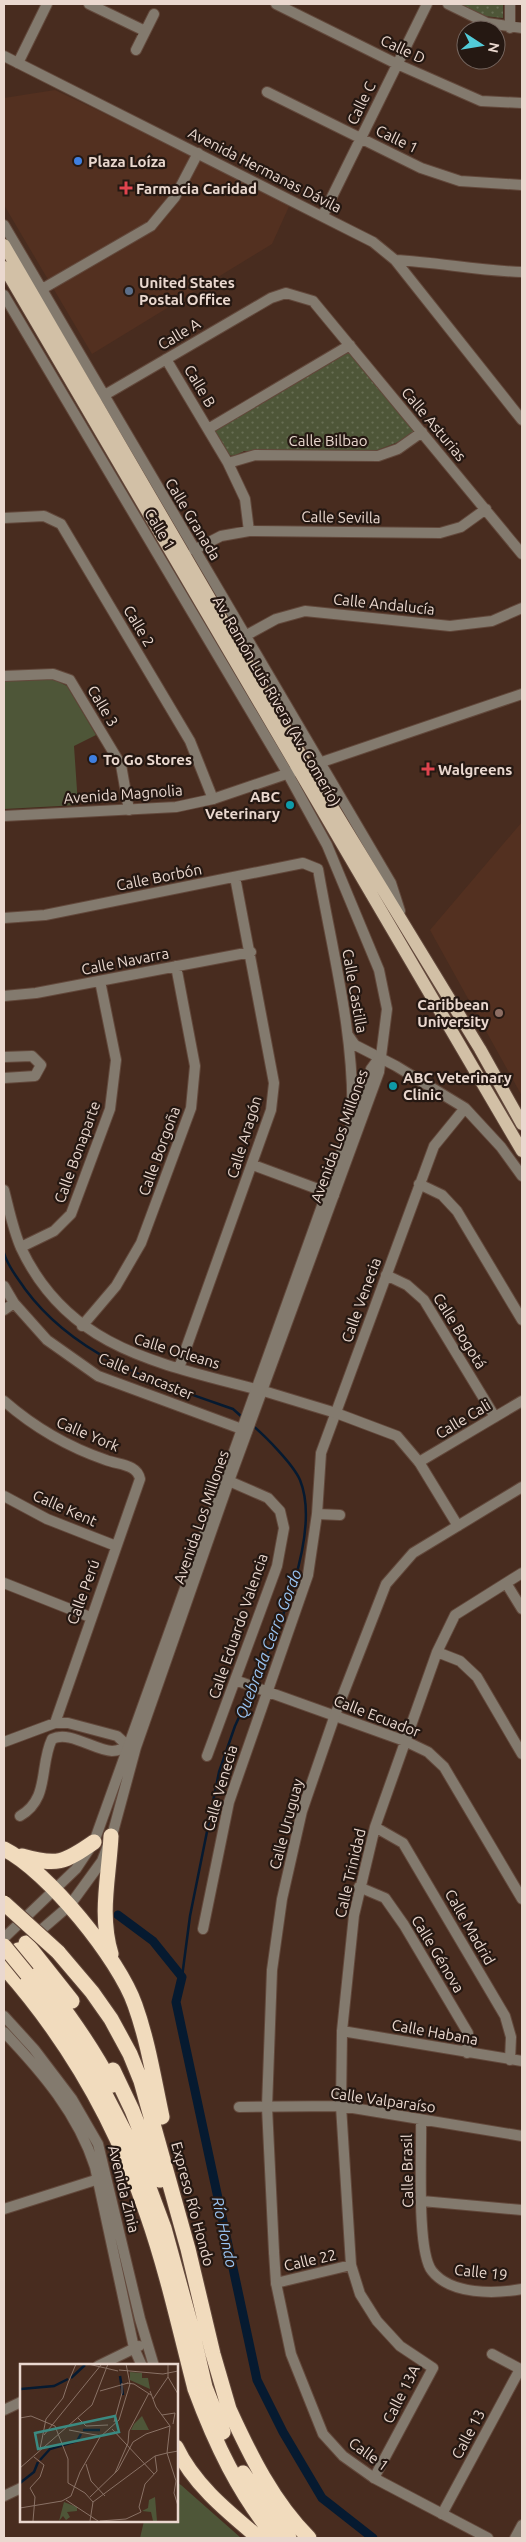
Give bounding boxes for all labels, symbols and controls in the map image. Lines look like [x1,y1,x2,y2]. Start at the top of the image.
north arrow [456,20,506,70]
street label: Calle D [378,31,428,67]
text: N [485,41,503,54]
street label: Calle C [343,79,379,127]
street label: Calle 1 [373,122,421,156]
street label: Avenida Hermanas Dávila [186,124,344,216]
place label: Plaza Loíza [88,153,166,170]
marker: Plaza Loíza [72,155,84,167]
place label: Farmacia Caridad [136,180,257,197]
marker: Farmacia Caridad [120,182,132,194]
place label: United States Postal Office [139,274,235,308]
marker: United States Postal Office [123,285,135,297]
street label: Calle A [155,315,203,353]
street label: Calle B [181,362,219,410]
street label: Calle Asturias [398,384,470,464]
street label: Calle Bilbao [289,432,367,449]
street label: Calle Granada [162,475,224,563]
street label: Calle 1 [141,505,179,553]
street label: Calle Sevilla [301,508,381,526]
street label: Calle Andalucía [332,590,436,618]
street label: Av. Ramón Luis Rivera (Av. Comerío) [210,593,344,809]
street label: Calle 2 [120,602,158,650]
street label: Calle 3 [84,682,122,730]
place label: To Go Stores [103,751,192,768]
marker: To Go Stores [87,753,99,765]
place label: Walgreens [438,761,512,778]
marker: Walgreens [422,763,434,775]
street label: Avenida Magnolia [63,781,183,807]
place label: ABC Veterinary [205,788,280,822]
marker: ABC Veterinary [284,799,296,811]
street label: Calle Borbón [115,860,203,894]
street label: Calle Navarra [80,944,170,978]
street label: Calle Castilla [339,948,371,1034]
place label: Caribbean University [417,996,489,1030]
marker: Caribbean University [493,1007,505,1019]
street label: Avenida Los Millones [307,1067,371,1205]
place label: ABC Veterinary Clinic [403,1069,512,1103]
marker: ABC Veterinary Clinic [387,1080,399,1092]
street label: Calle Aragón [223,1094,265,1180]
street label: Calle Bonaparte [51,1099,103,1205]
street label: Calle Borgoña [135,1104,183,1198]
street label: Calle Venecia [338,1255,384,1345]
street label: Calle Bogotá [430,1290,490,1372]
street label: Calle Orleans [132,1330,222,1372]
street label: Calle Lancaster [96,1349,196,1403]
street label: Calle Cali [432,1396,494,1442]
street label: Calle York [54,1413,122,1455]
street label: Avenida Los Millones [170,1448,232,1586]
street label: Calle Kent [30,1486,100,1530]
street label: Calle Eduardo Valencia [205,1551,271,1701]
street label: Calle Perú [63,1557,103,1627]
water label: Quebrada Cerro Gordo [231,1566,306,1722]
street label: Calle Ecuador [331,1692,423,1740]
street label: Calle Venecia [200,1743,240,1833]
street label: Calle Uruguay [266,1777,306,1871]
street label: Calle Trinidad [331,1827,369,1919]
street label: Calle Madrid [442,1886,498,1968]
street label: Calle Génova [408,1912,468,1996]
street label: Calle Habana [390,2016,480,2048]
street label: Calle Valparaíso [329,2084,437,2116]
street label: Calle Brasil [398,2134,416,2208]
street label: Expreso Río Hondo [168,2140,218,2268]
street label: Avenida Zinia [105,2144,143,2234]
water label: Río Hondo [209,2195,241,2269]
street label: Calle 22 [282,2246,338,2274]
street label: Calle 19 [454,2261,508,2283]
street label: Calle 13A [379,2362,423,2426]
inset map [20,2364,178,2522]
street label: Calle 13 [448,2406,488,2462]
street label: Calle 1 [346,2434,392,2474]

